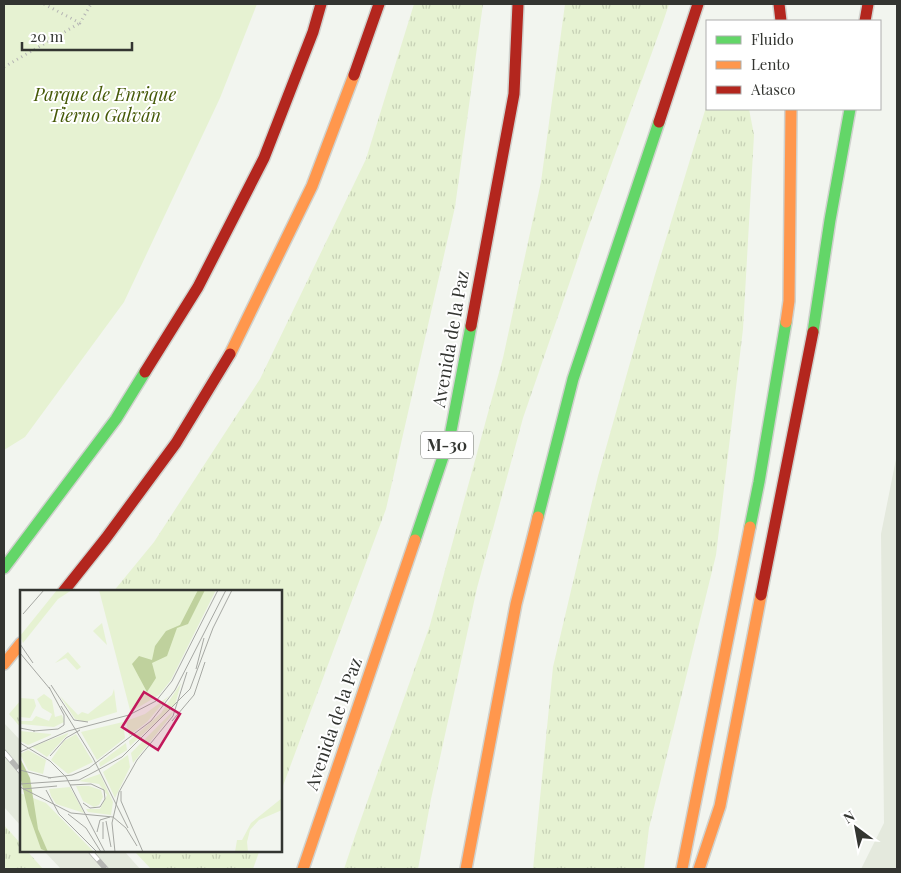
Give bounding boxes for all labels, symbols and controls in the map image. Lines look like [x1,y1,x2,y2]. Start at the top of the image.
scale bar [22,20,132,52]
legend [706,20,881,110]
text: 20 m [30,26,64,46]
text: Fluido [751,29,794,49]
text: Lento [751,54,790,74]
text: Atasco [750,79,795,99]
park label: Parque de Enrique Tierno Galván [33,82,176,127]
street label: Avenida de la Paz [426,268,474,410]
road number: M-30 [421,432,473,458]
inset map [20,590,282,853]
street label: Avenida de la Paz [299,654,367,794]
north arrow [831,803,881,853]
text: N [840,806,858,827]

